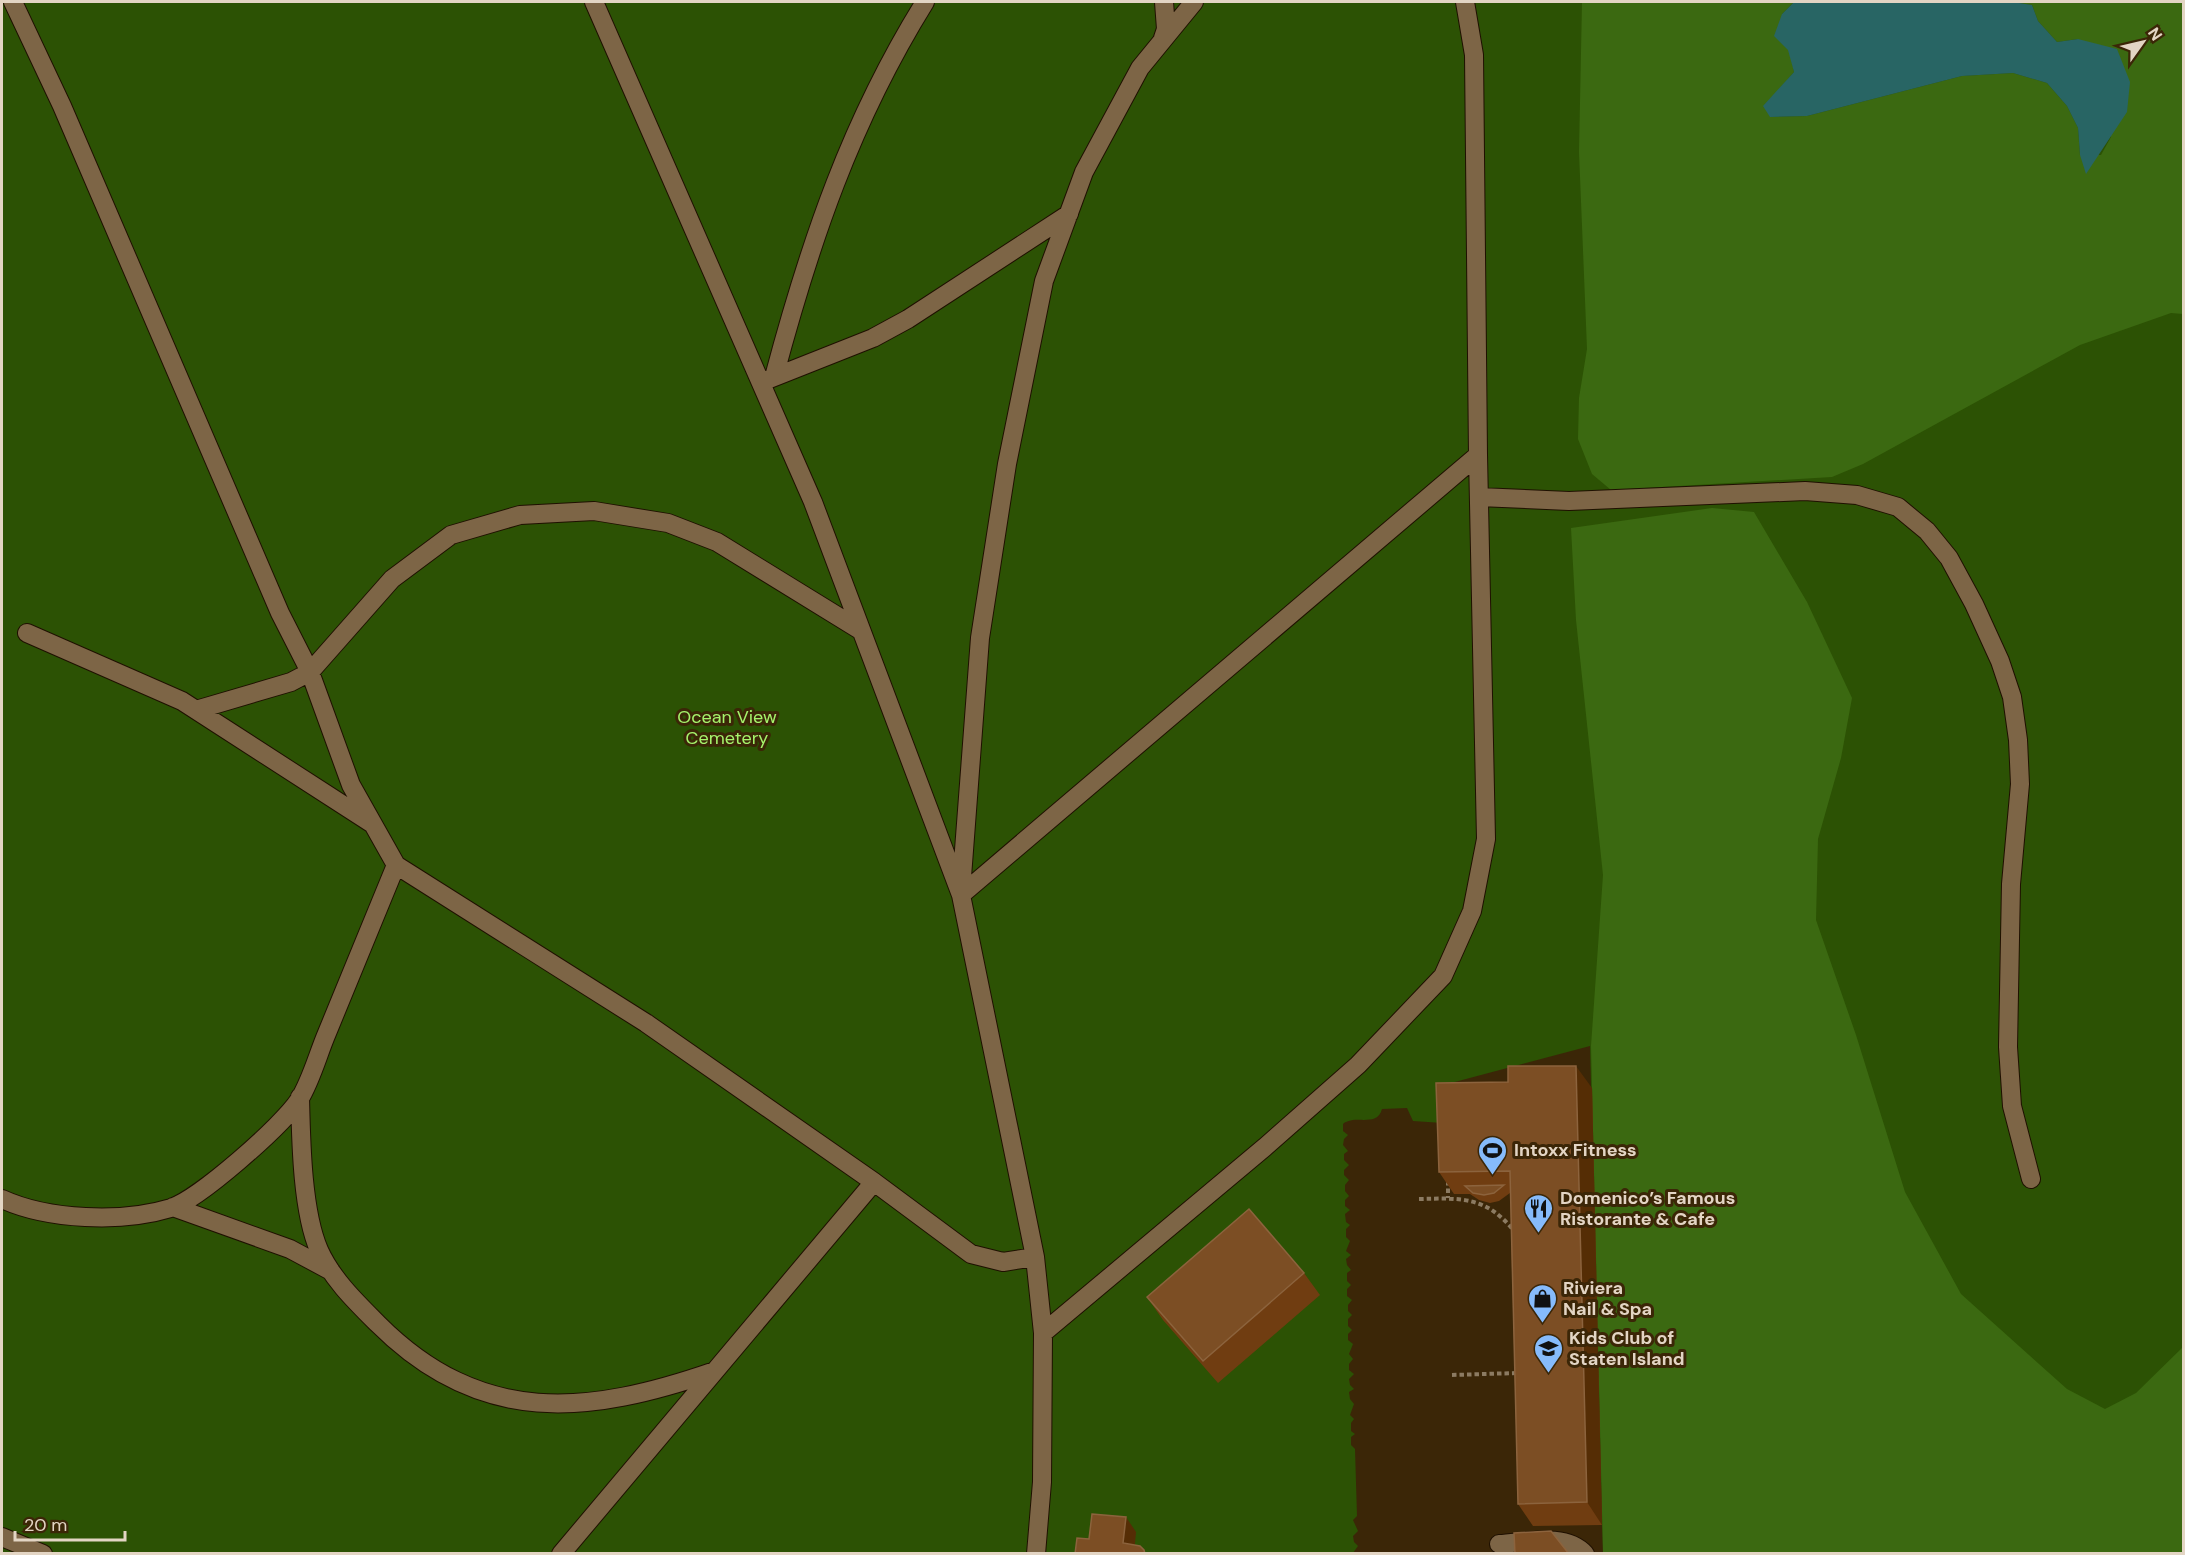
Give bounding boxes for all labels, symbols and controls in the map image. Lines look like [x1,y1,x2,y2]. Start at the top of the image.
north arrow [2113,12,2173,72]
text: N [2143,23,2167,45]
park label: Ocean View Cemetery [677,705,777,750]
sports icon: Intoxx Fitness [1477,1134,1509,1176]
place label: Intoxx Fitness [1514,1138,1637,1162]
place label: Domenico’s Famous Ristorante & Cafe [1560,1186,1735,1231]
restaurant icon: Domenico’s Famous Ristorante & Cafe [1523,1192,1555,1234]
place label: Riviera Nail & Spa [1563,1276,1652,1321]
shop icon: Riviera Nail & Spa [1526,1282,1558,1324]
place label: Kids Club of Staten Island [1569,1326,1685,1371]
school or university icon: Kids Club of Staten Island [1532,1332,1564,1374]
scale bar [15,1504,124,1542]
text: 20 m [24,1513,67,1537]

